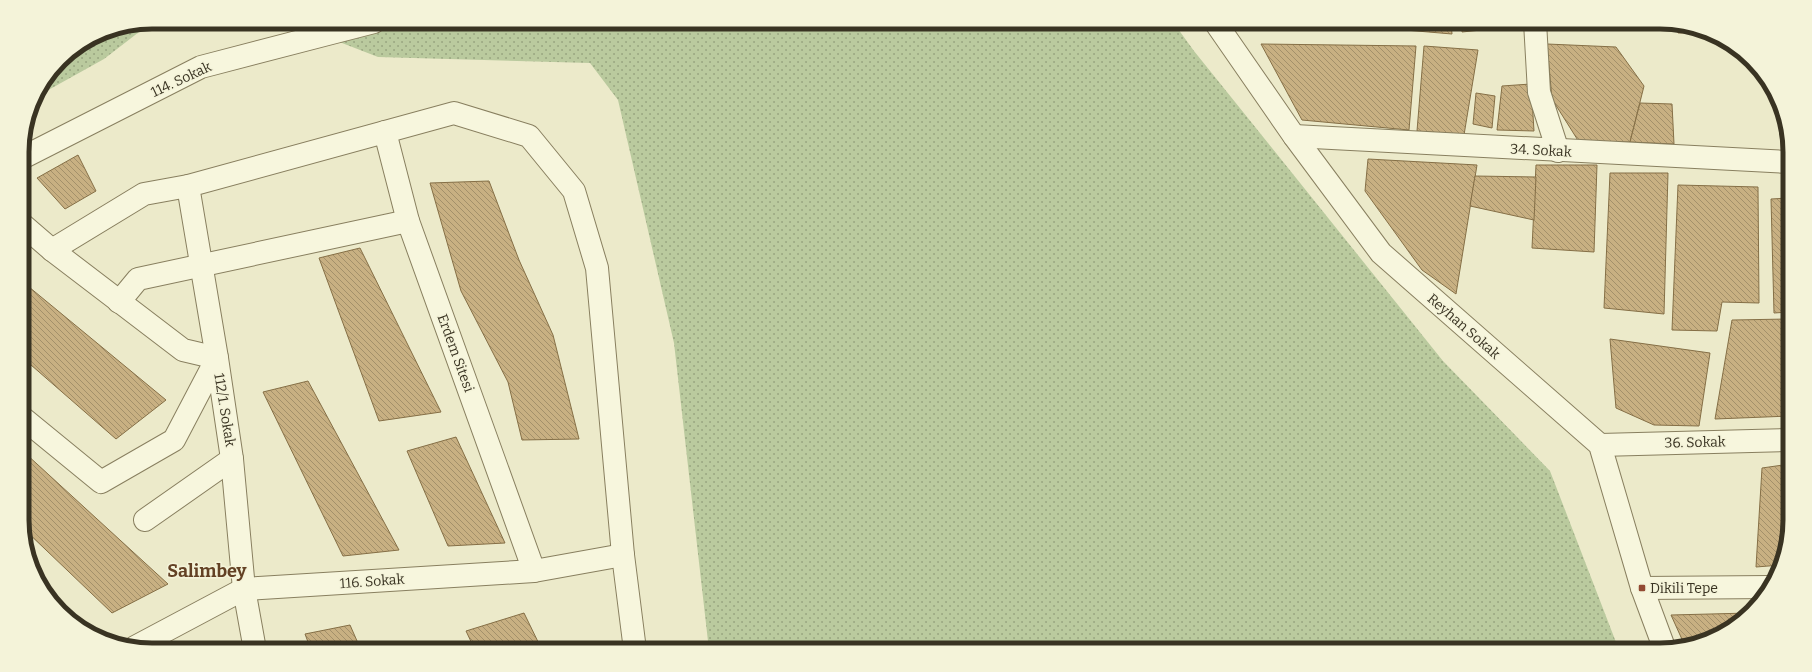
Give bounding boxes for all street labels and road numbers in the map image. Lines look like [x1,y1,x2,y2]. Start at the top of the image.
street label: 114. Sokak [148,58,214,101]
street label: 34. Sokak [1510,140,1572,161]
street label: Reyhan Sokak [1424,290,1504,363]
street label: Erdem Sitesi [434,312,478,395]
street label: 112/1. Sokak [210,372,239,448]
street label: 36. Sokak [1664,433,1726,452]
street label: 116. Sokak [339,571,405,592]

